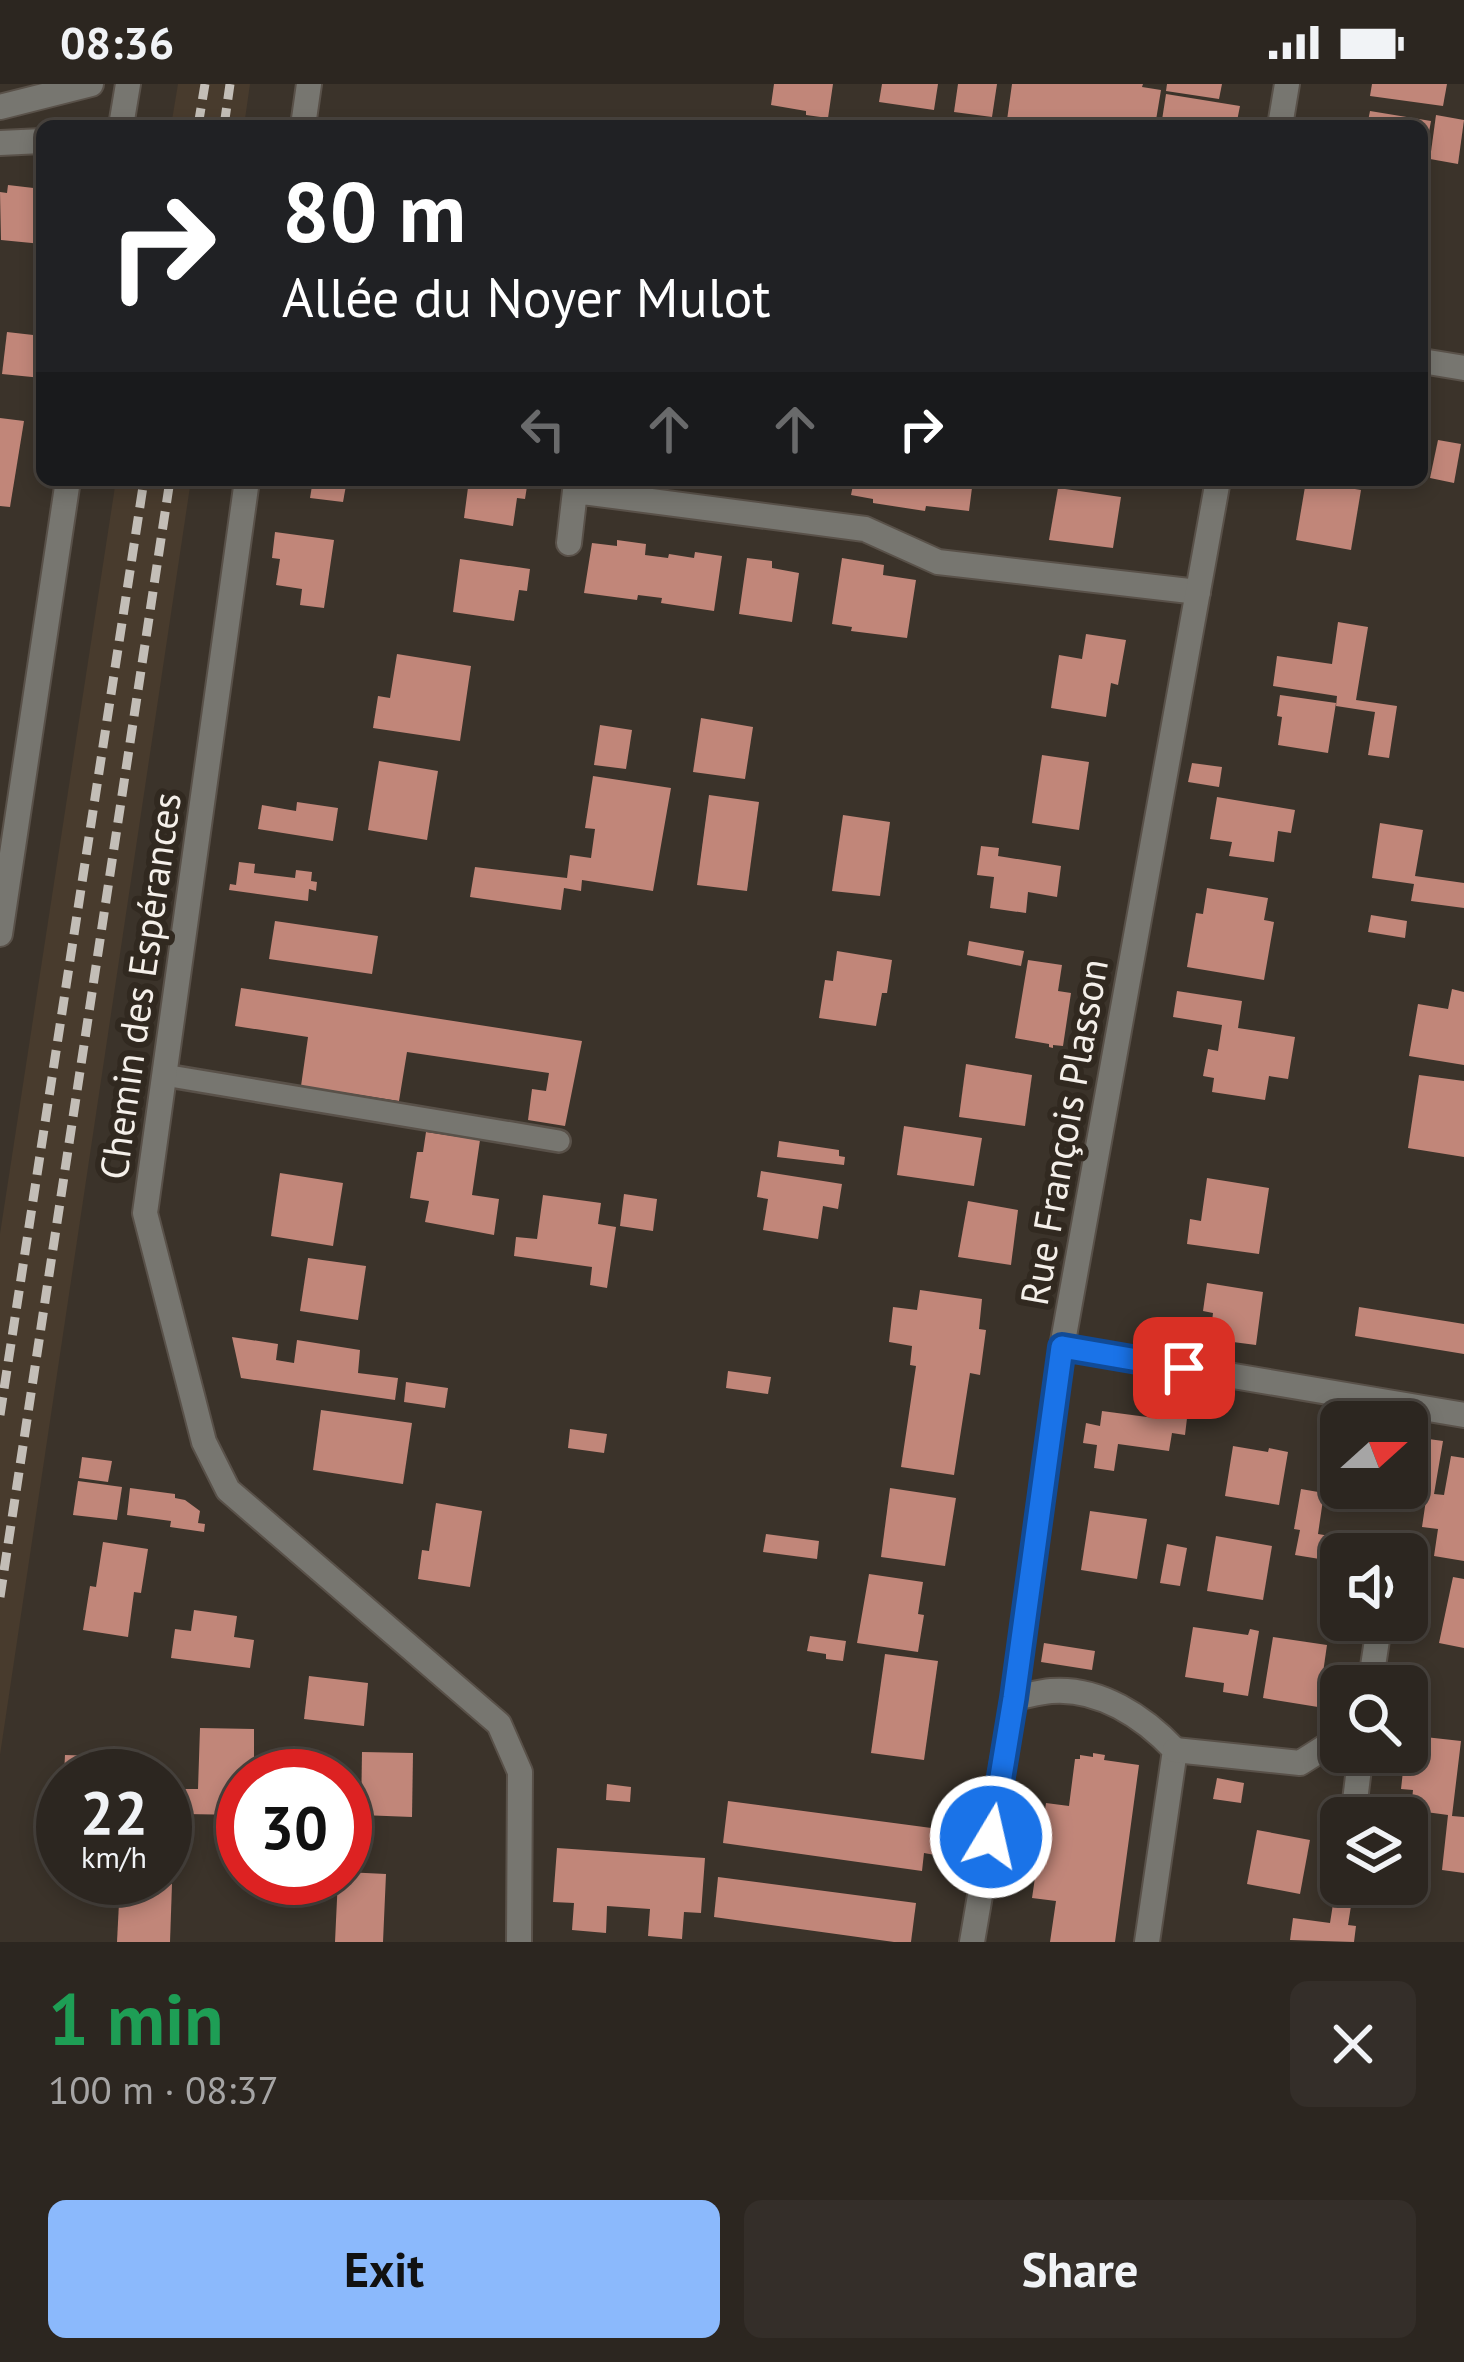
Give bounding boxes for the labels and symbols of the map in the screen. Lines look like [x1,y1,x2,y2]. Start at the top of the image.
street label: Chemin des Espérances [87,789,192,1183]
street label: Rue François Plasson [1008,955,1119,1309]
pin [1133,1317,1235,1419]
north arrow [1320,1401,1428,1509]
speed limit sign: 30 [216,1749,372,1905]
position arrow [928,1774,1054,1900]

